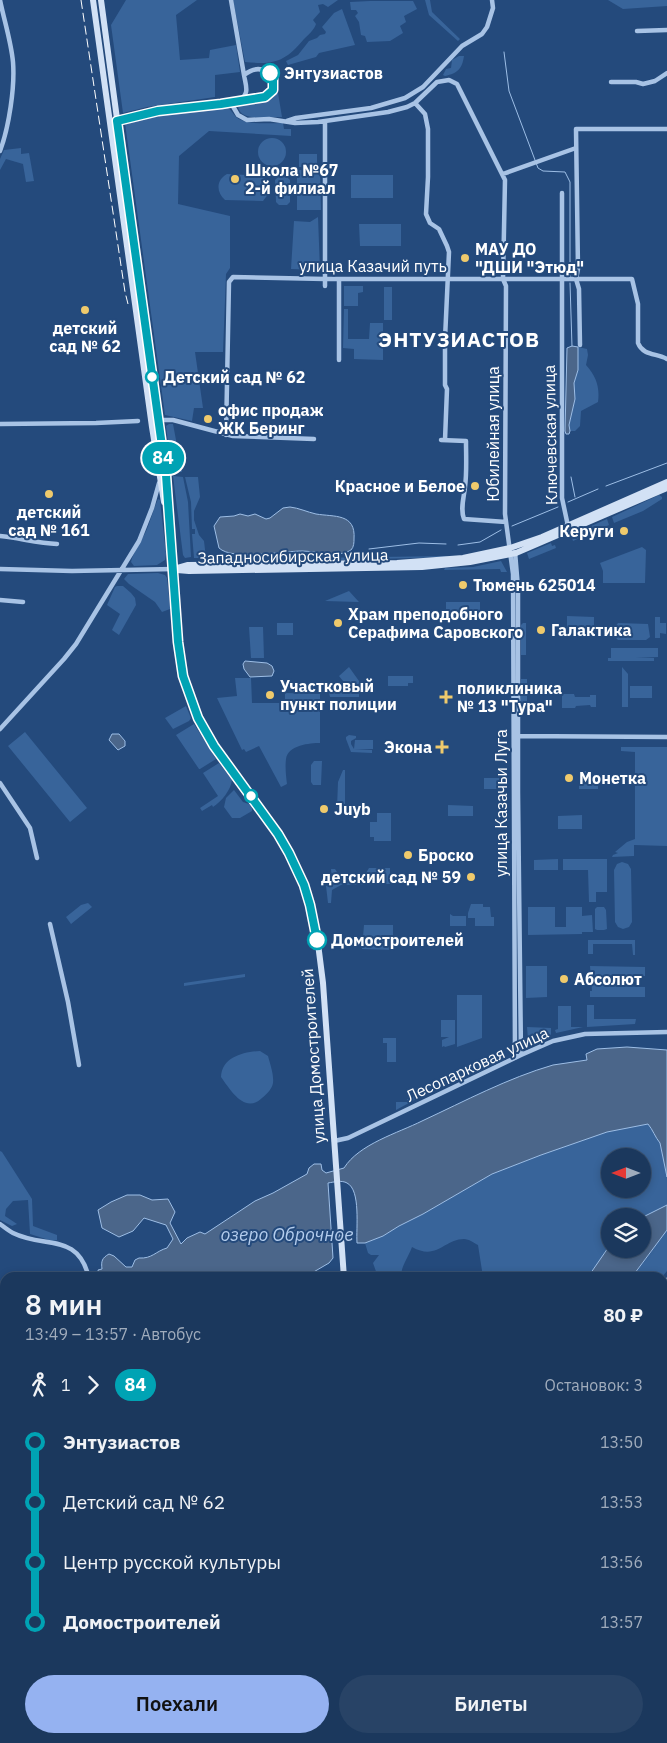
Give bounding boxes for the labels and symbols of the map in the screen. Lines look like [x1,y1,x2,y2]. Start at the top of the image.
marker: Энтузиастов [260,63,280,83]
place label: Энтузиастов [284,63,383,83]
place label: Школа №67 2-й филиал [245,160,338,198]
marker: Школа №67 2-й филиал [229,173,241,185]
place label: МАУ ДО "ДШИ "Этюд" [475,239,584,277]
marker: МАУ ДО "ДШИ "Этюд" [459,252,471,264]
street label: улица Казачий путь [299,256,447,276]
marker: детский сад № 62 [79,304,91,316]
place label: детский сад № 62 [49,318,121,356]
district label: ЭНТУЗИАСТОВ [378,325,540,353]
street label: Ключевская улица [539,364,561,505]
street label: Юбилейная улица [483,366,503,502]
place label: Детский сад № 62 [163,367,305,387]
marker: Детский сад № 62 [145,370,159,384]
place label: офис продаж ЖК Беринг [218,400,324,438]
marker: офис продаж ЖК Беринг [202,413,214,425]
line badge: 84 [140,442,186,474]
place label: Красное и Белое [335,476,465,496]
marker: Красное и Белое [469,480,481,492]
marker: детский сад № 161 [43,488,55,500]
place label: детский сад № 161 [8,502,90,540]
place label: Керуги [559,521,614,541]
marker: Керуги [618,525,630,537]
street label: Западносибирская улица [197,544,389,568]
place label: Тюмень 625014 [473,575,596,595]
marker: Тюмень 625014 [457,579,469,591]
place label: Храм преподобного Серафима Саровского [348,604,523,642]
marker: Храм преподобного Серафима Саровского [332,617,344,629]
place label: Галактика [551,620,632,640]
marker: Галактика [535,624,547,636]
place label: Участковый пункт полиции [280,676,397,714]
place label: поликлиника № 13 "Тура" [457,678,562,716]
marker: Участковый пункт полиции [264,689,276,701]
marker: поликлиника № 13 "Тура" [439,690,453,704]
street label: улица Казачьи Луга [491,729,511,877]
place label: Экона [384,737,432,757]
marker: Экона [436,741,448,753]
place label: Монетка [579,768,646,788]
marker: Монетка [563,772,575,784]
unlabelled marker [244,789,258,803]
place label: Juyb [334,799,371,819]
marker: Juyb [318,803,330,815]
place label: Броско [418,845,474,865]
marker: Броско [402,849,414,861]
place label: детский сад № 59 [321,867,461,887]
marker: детский сад № 59 [465,871,477,883]
marker: Домостроителей [307,930,327,950]
place label: Домостроителей [331,930,464,950]
street label: улица Домостроителей [297,968,329,1144]
place label: Абсолют [574,969,642,989]
marker: Абсолют [558,973,570,985]
street label: Лесопарковая улица [402,1022,552,1106]
north arrow [601,1148,651,1198]
water label: озеро Оброчное [221,1223,353,1246]

